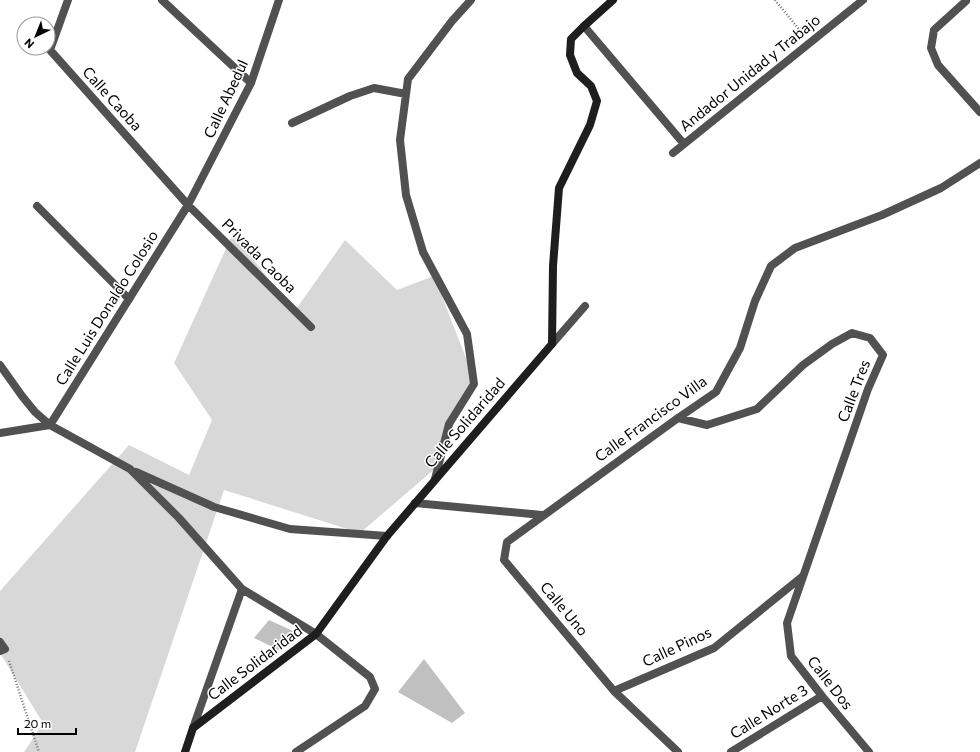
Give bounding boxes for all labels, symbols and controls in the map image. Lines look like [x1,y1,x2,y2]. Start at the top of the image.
street label: Andador Unidad y Trabajo [675,10,823,134]
north arrow [16,16,56,56]
text: N [21,36,36,51]
street label: Calle Abedul [199,56,251,141]
street label: Calle Caoba [79,62,146,134]
street label: Privada Caoba [219,214,301,296]
street label: Calle Luis Donaldo Colosio [51,227,161,388]
street label: Calle Tres [833,357,873,424]
street label: Calle Francisco Villa [591,371,710,465]
street label: Calle Solidaridad [420,374,508,471]
street label: Calle Uno [537,578,593,639]
street label: Calle Solidaridad [204,621,305,704]
street label: Calle Pinos [639,622,714,670]
street label: Calle Dos [804,652,857,713]
street label: Calle Norte 3 [726,680,811,742]
scale bar [18,710,76,736]
text: 20 m [24,716,51,730]

